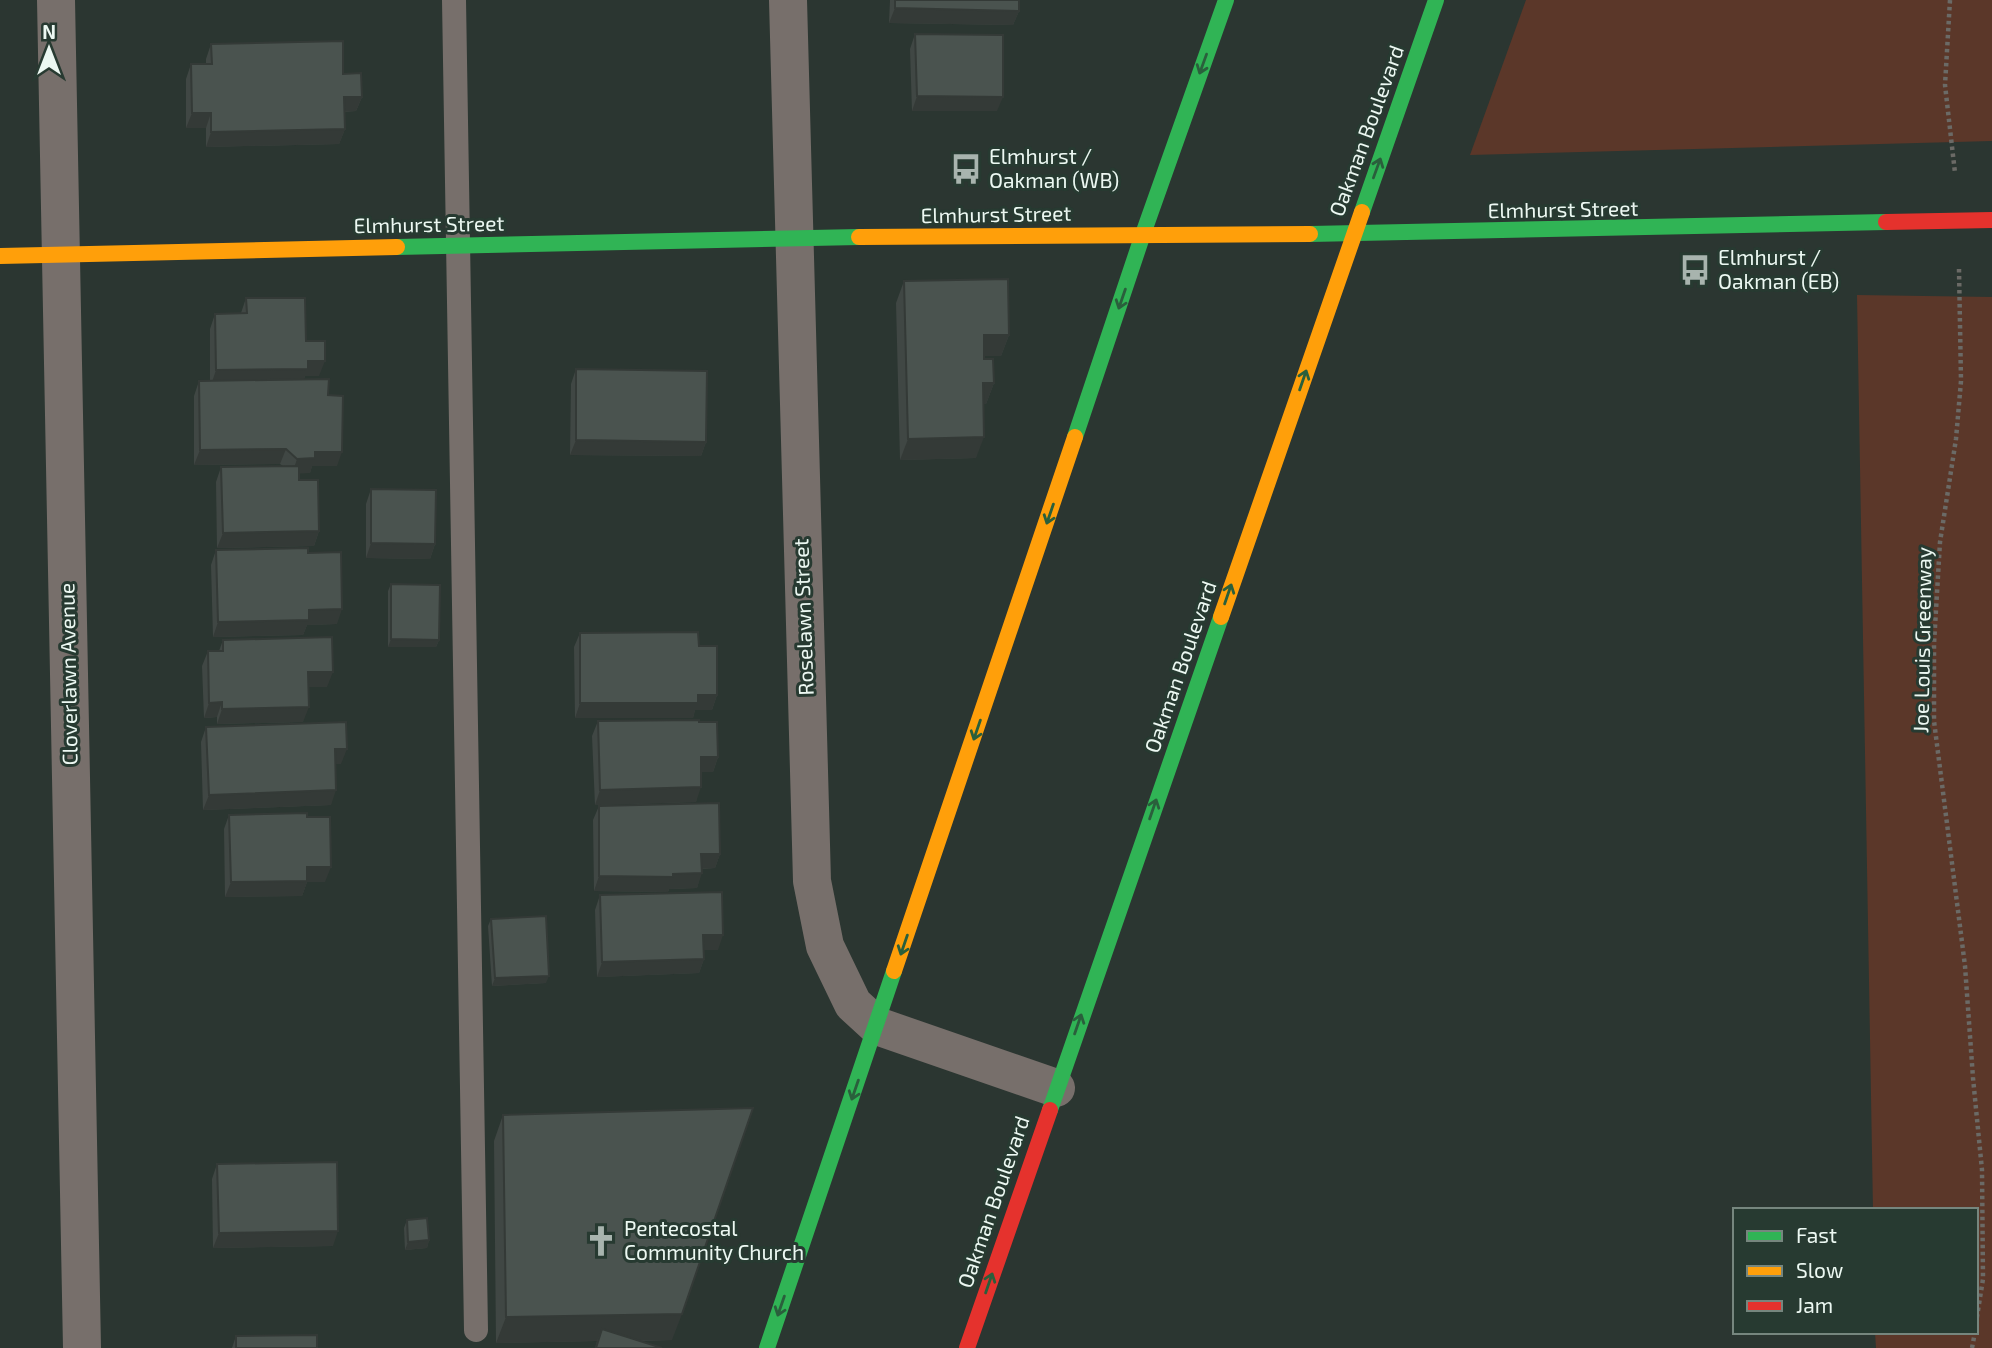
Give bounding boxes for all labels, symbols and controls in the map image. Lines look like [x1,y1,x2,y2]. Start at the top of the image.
north arrow [14,14,84,84]
text: N [42,20,56,43]
street label: Oakman Boulevard [1323,42,1408,219]
one-way arrow [1196,53,1208,75]
place label: Elmhurst / Oakman (WB) [989,143,1119,192]
bus stop icon: Elmhurst / Oakman (WB) [949,152,983,186]
one-way arrow [1372,157,1384,179]
street label: Elmhurst Street [1487,195,1639,222]
street label: Elmhurst Street [920,200,1072,227]
street label: Elmhurst Street [353,210,505,237]
place label: Elmhurst / Oakman (EB) [1718,244,1839,293]
bus stop icon: Elmhurst / Oakman (EB) [1678,253,1712,287]
one-way arrow [1115,287,1127,309]
one-way arrow [1298,369,1310,391]
one-way arrow [1043,503,1055,525]
street label: Roselawn Street [787,538,818,696]
street label: Joe Louis Greenway [1907,547,1936,733]
street label: Oakman Boulevard [1138,577,1221,756]
street label: Cloverlawn Avenue [53,583,82,765]
one-way arrow [1223,584,1235,606]
one-way arrow [970,719,983,741]
one-way arrow [1148,799,1160,821]
one-way arrow [897,934,909,956]
one-way arrow [1072,1013,1085,1035]
one-way arrow [848,1079,860,1101]
street label: Oakman Boulevard [951,1112,1034,1291]
legend [1733,1208,1978,1334]
place label: Pentecostal Community Church [624,1215,804,1264]
text: Fast [1796,1222,1837,1247]
church icon: Pentecostal Community Church [584,1224,618,1258]
text: Slow [1796,1257,1843,1282]
one-way arrow [984,1273,996,1295]
text: Jam [1796,1292,1833,1317]
one-way arrow [774,1294,786,1316]

